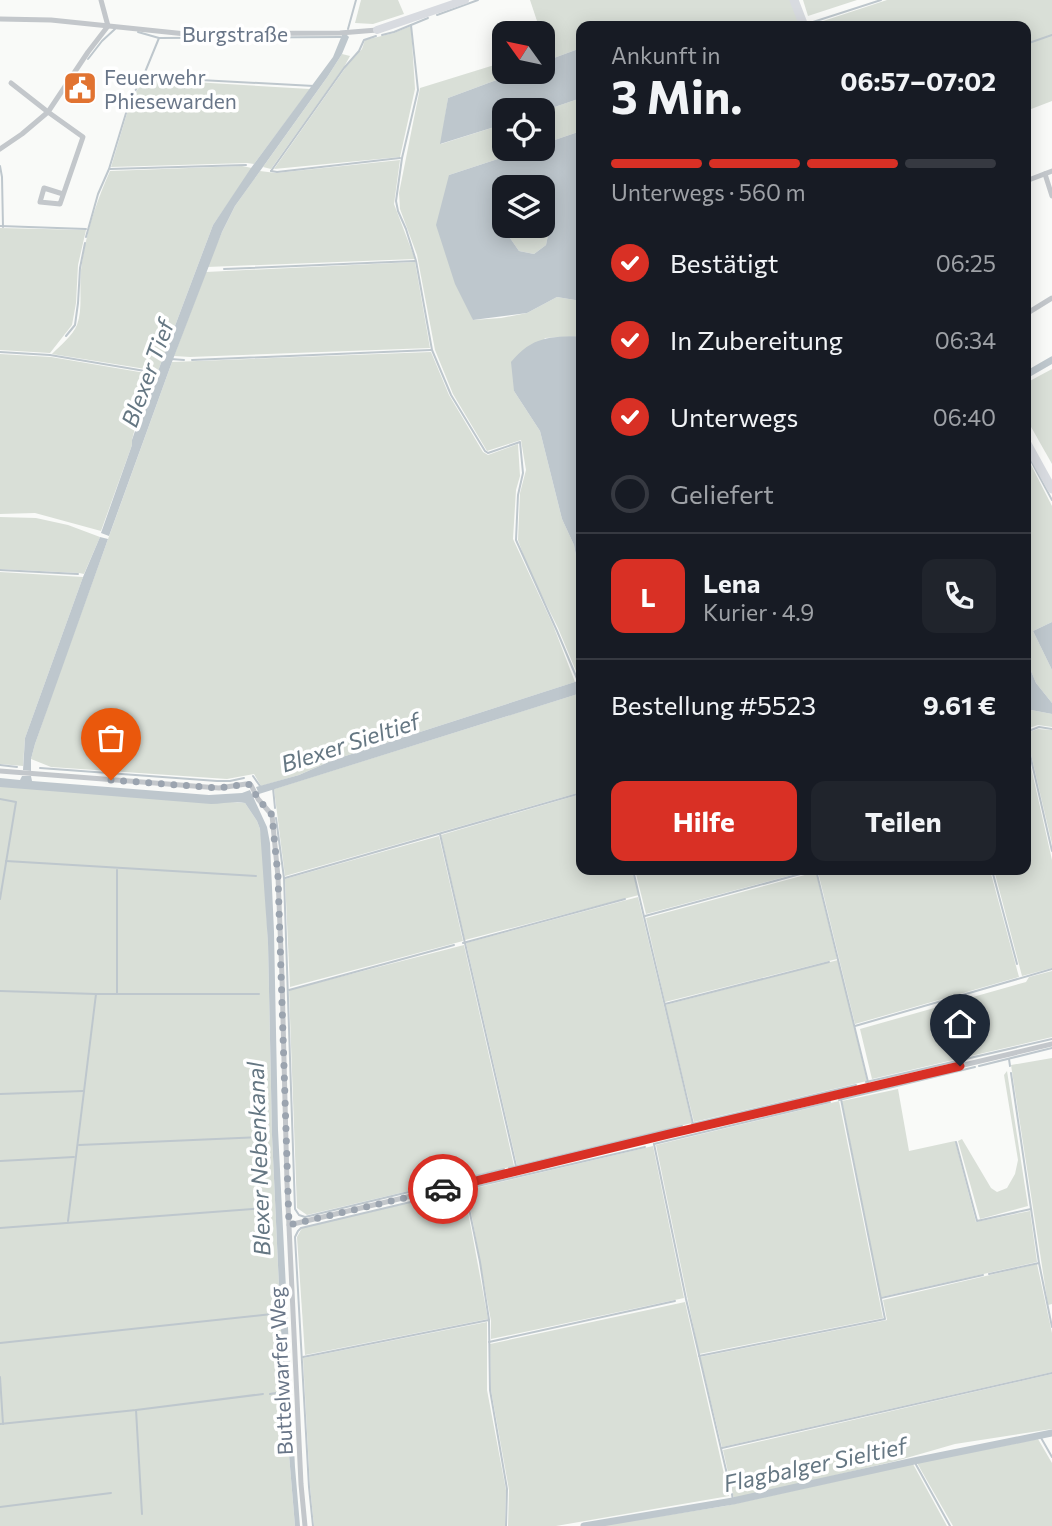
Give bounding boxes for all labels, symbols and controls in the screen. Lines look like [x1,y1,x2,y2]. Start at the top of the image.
street label: Burgstraße [182,21,288,46]
north arrow [492,21,555,84]
map controls [492,21,555,238]
text: Ankunft in [611,41,721,69]
place label: Feuerwehr Phiesewarden [104,64,237,113]
text: 06:57–07:02 [840,65,996,96]
text: 3 Min. [611,67,743,123]
public building icon: Feuerwehr Phiesewarden [61,69,99,107]
button: locate [492,98,555,161]
button: layers [492,175,555,238]
text: Unterwegs · 560 m [611,178,806,206]
icon: check [611,244,649,282]
text: Bestätigt [670,247,779,278]
text: 06:25 [936,249,996,277]
water label: Blexer Tief [115,313,180,430]
icon: check [611,321,649,359]
text: In Zubereitung [670,324,843,355]
text: 06:34 [935,326,996,354]
icon: check [611,398,649,436]
text: Unterwegs [670,401,798,432]
text: 06:40 [933,403,996,431]
text: Geliefert [670,478,774,509]
button: phone [922,559,996,633]
text: Lena [703,567,761,598]
text: L [640,581,656,612]
text: Kurier · 4.9 [703,598,814,626]
text: Bestellung #5523 [611,689,816,720]
text: 9.61 € [923,689,996,720]
water label: Blexer Sieltief [277,706,426,778]
pin [81,708,141,780]
icon: bag [92,719,130,757]
button: Hilfe [611,781,797,861]
button: Teilen [811,781,996,861]
pin [930,994,990,1066]
icon: home [941,1005,979,1043]
water label: Blexer Nebenkanal [241,1060,275,1257]
courier [408,1154,478,1224]
icon: car [424,1170,462,1208]
street label: Buttelwarfer Weg [263,1286,297,1456]
water label: Flagbalger Sieltief [721,1430,912,1497]

